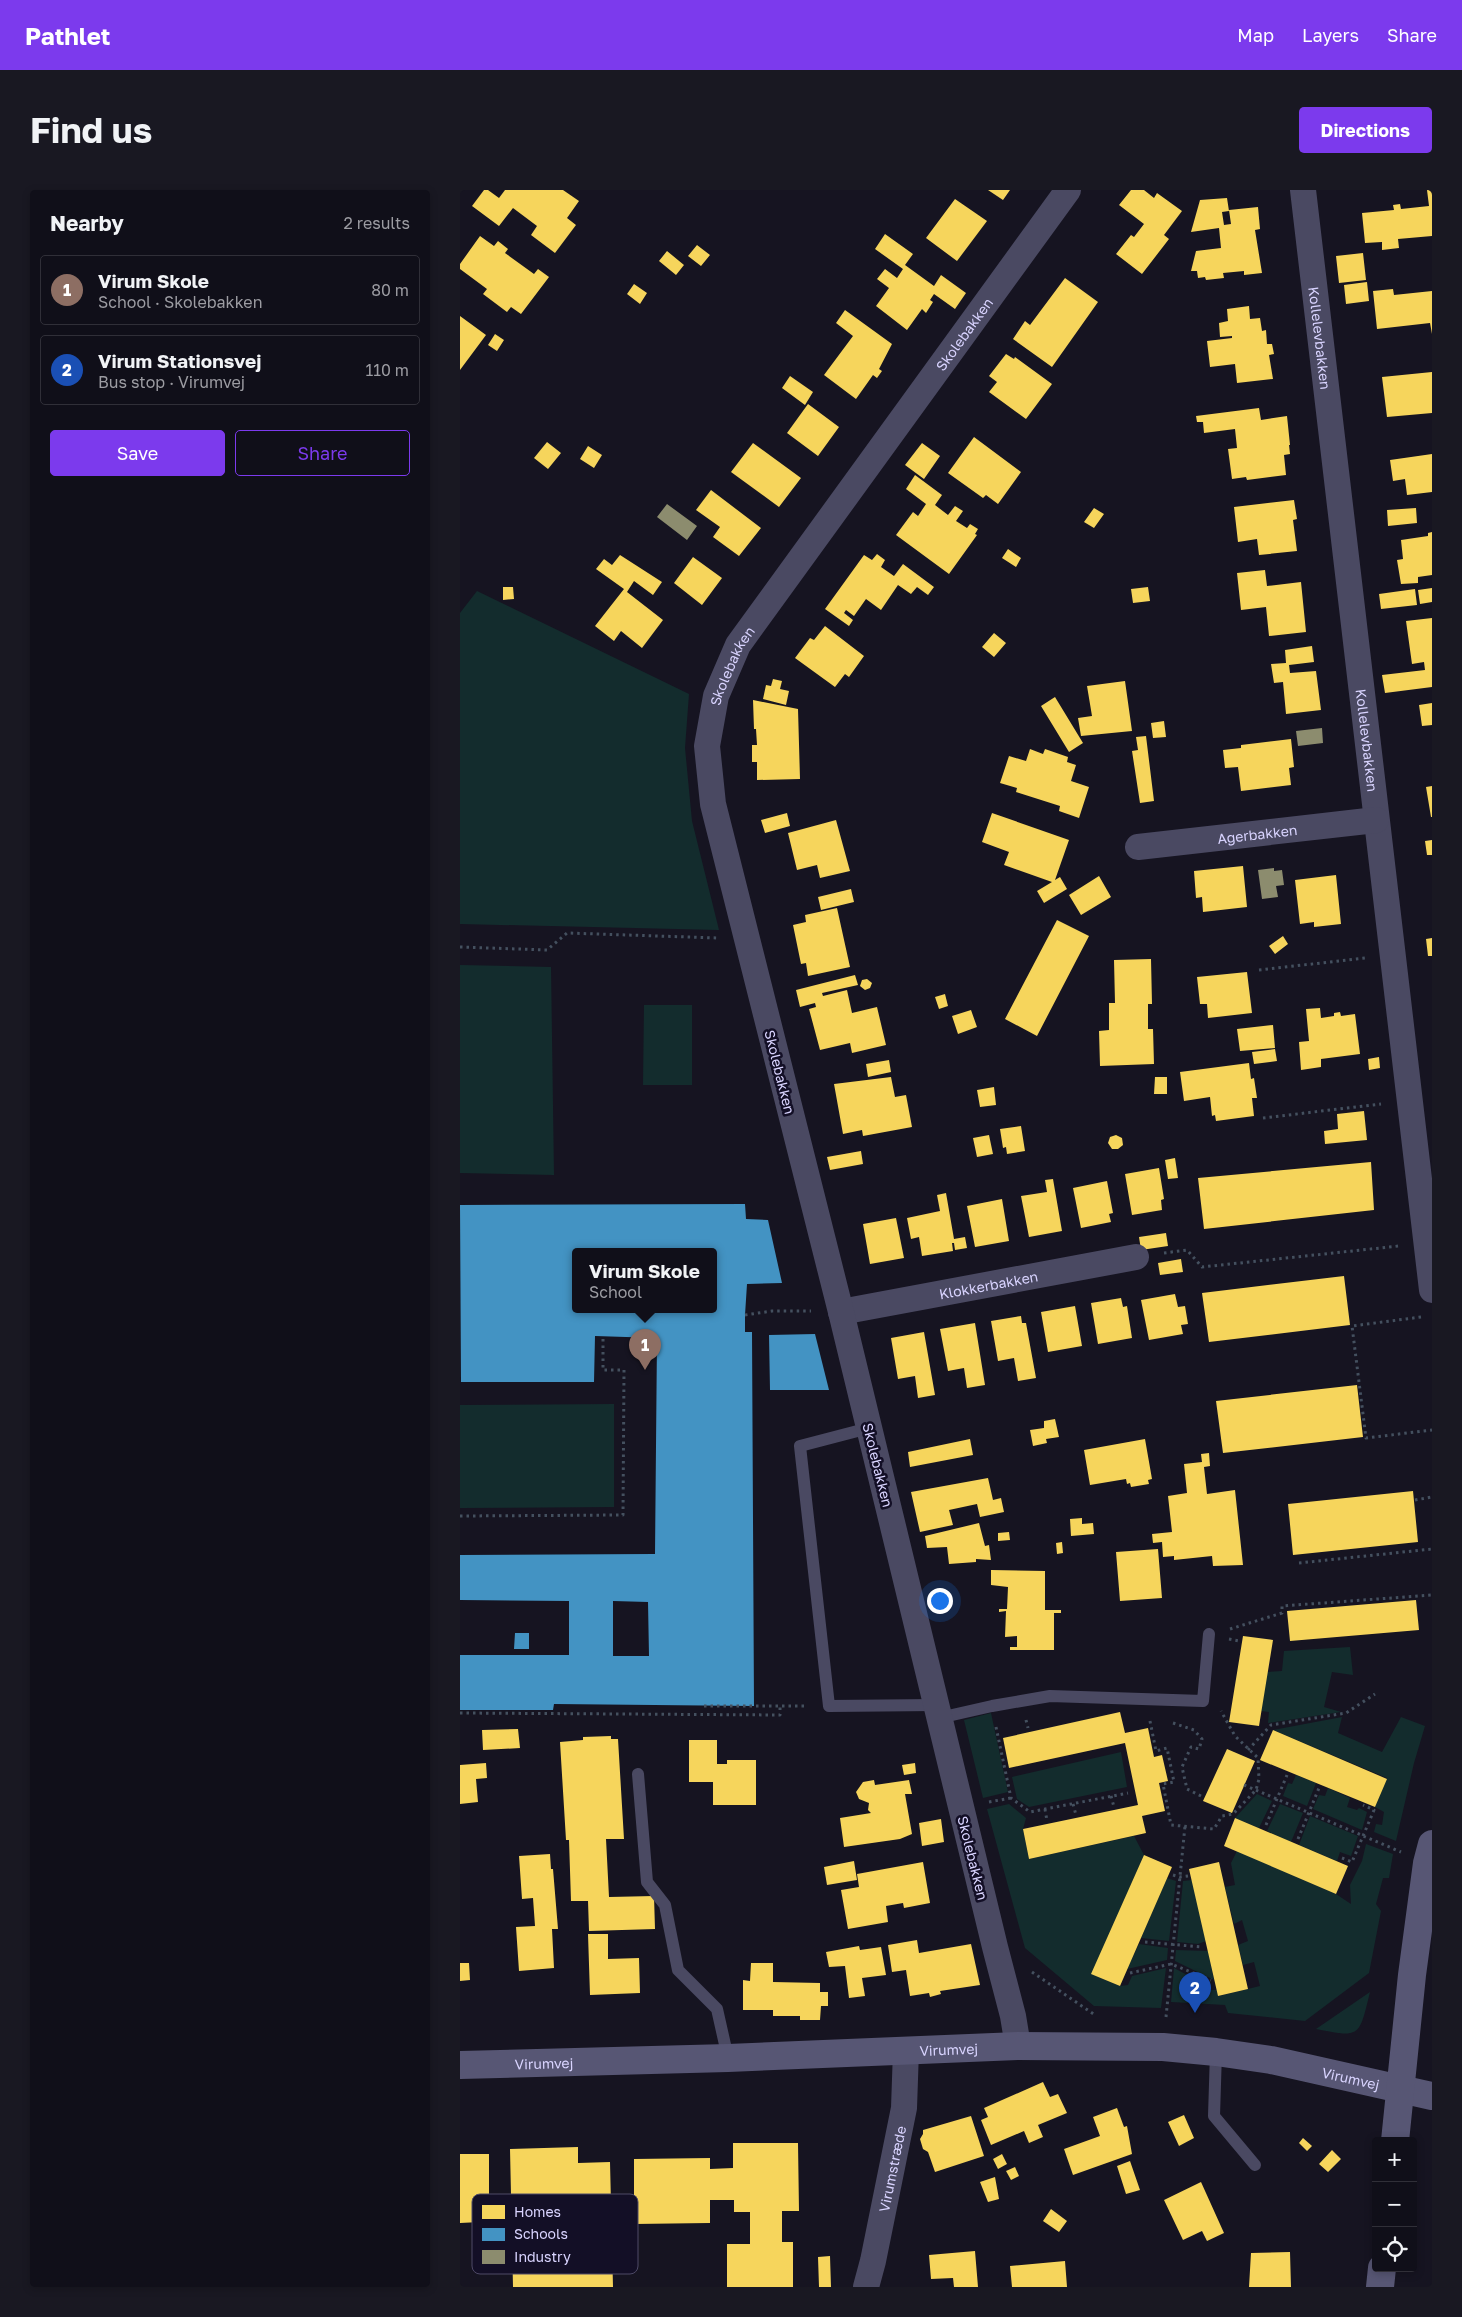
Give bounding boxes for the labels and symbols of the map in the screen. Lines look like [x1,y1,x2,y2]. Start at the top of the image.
street label: Kollelevbakken [1306,286,1335,390]
street label: Skolebakken [931,294,996,374]
street label: Skolebakken [706,623,758,707]
street label: Kollelevbakken [1353,688,1382,793]
street label: Agerbakken [1216,821,1298,846]
street label: Skolebakken [761,1028,799,1116]
street label: Klokkerbakken [938,1267,1039,1302]
pin: 1 [629,1329,661,1370]
street label: Skolebakken [859,1421,897,1509]
your location [927,1588,953,1614]
street label: Skolebakken [954,1814,992,1902]
pin: 2 [1179,1972,1211,2013]
street label: Virumvej [919,2039,978,2059]
street label: Virumvej [514,2054,574,2072]
street label: Virumvej [1320,2063,1381,2093]
street label: Virumstræde [875,2124,909,2213]
legend [472,2194,638,2274]
text: Homes [514,2203,561,2220]
text: Schools [514,2225,568,2242]
text: Industry [514,2248,571,2265]

